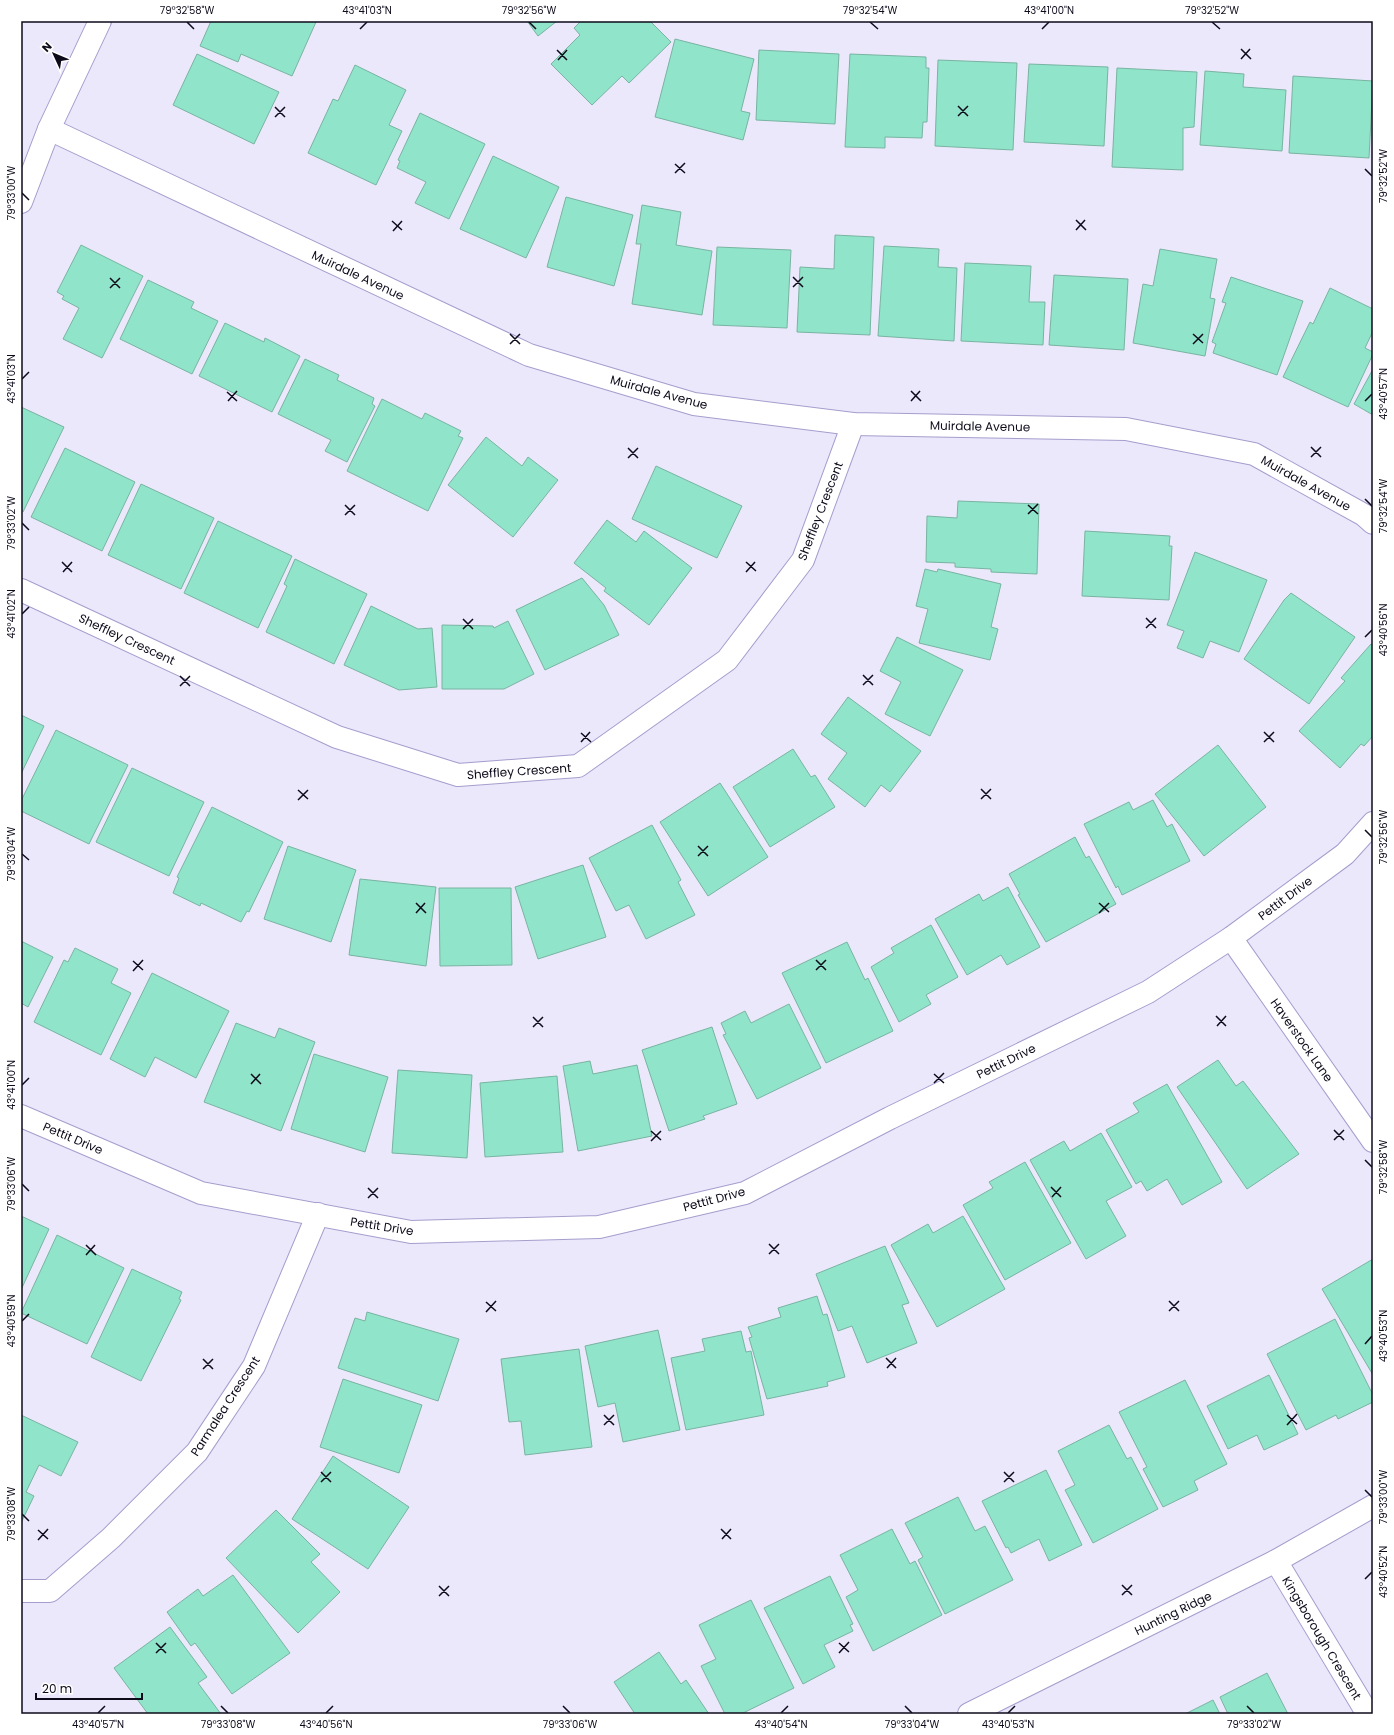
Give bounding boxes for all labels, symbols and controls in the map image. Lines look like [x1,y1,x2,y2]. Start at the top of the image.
text: 79°32'58"W [160,3,214,18]
text: 43°41'03"N [342,3,392,18]
text: 79°32'56"W [502,3,556,18]
text: 79°32'54"W [843,3,897,18]
text: 43°41'00"N [1024,3,1074,18]
text: 79°32'52"W [1185,3,1239,18]
north arrow [34,34,74,74]
text: N [38,39,55,56]
text: 79°32'52"W [1376,149,1391,203]
text: 79°33'00"W [4,166,19,220]
street label: Muirdale Avenue [309,246,407,304]
text: 43°41'03"N [4,354,19,404]
text: 43°40'57"N [1376,368,1391,420]
street label: Muirdale Avenue [608,371,710,413]
street label: Muirdale Avenue [930,417,1030,435]
street label: Muirdale Avenue [1258,451,1354,515]
street label: Sheffley Crescent [793,459,847,563]
text: 79°32'54"W [1376,479,1391,533]
text: 79°33'02"W [4,496,19,550]
text: 43°41'02"N [4,589,19,639]
text: 43°40'56"N [1376,603,1391,657]
street label: Sheffley Crescent [76,609,178,669]
street label: Sheffley Crescent [466,759,572,783]
text: 79°32'56"W [1376,810,1391,864]
text: 79°33'04"W [4,827,19,881]
street label: Pettit Drive [1254,872,1316,924]
street label: Haverstock Lane [1267,995,1337,1085]
street label: Pettit Drive [974,1039,1038,1083]
text: 43°41'00"N [4,1060,19,1110]
street label: Pettit Drive [40,1118,106,1158]
text: 79°32'58"W [1376,1140,1391,1194]
text: 79°33'06"W [4,1156,19,1211]
street label: Pettit Drive [681,1183,747,1215]
street label: Pettit Drive [349,1213,415,1239]
text: 43°40'59"N [4,1295,19,1347]
text: 43°40'53"N [1376,1310,1391,1362]
street label: Parmalea Crescent [186,1353,264,1459]
text: 79°33'00"W [1376,1470,1391,1524]
text: 79°33'08"W [4,1487,19,1541]
text: 43°40'52"N [1376,1546,1391,1598]
street label: Kingsborough Crescent [1278,1573,1366,1703]
street label: Hunting Ridge [1132,1587,1214,1639]
scale bar [36,1675,142,1701]
text: 20 m [42,1680,72,1697]
text: 43°40'57"N [72,1717,124,1732]
text: 79°33'08"W [201,1717,255,1732]
text: 43°40'56"N [299,1717,353,1732]
text: 79°33'06"W [543,1717,598,1732]
text: 43°40'54"N [755,1717,807,1732]
text: 79°33'04"W [885,1717,939,1732]
text: 43°40'53"N [982,1717,1034,1732]
text: 79°33'02"W [1227,1717,1281,1732]

